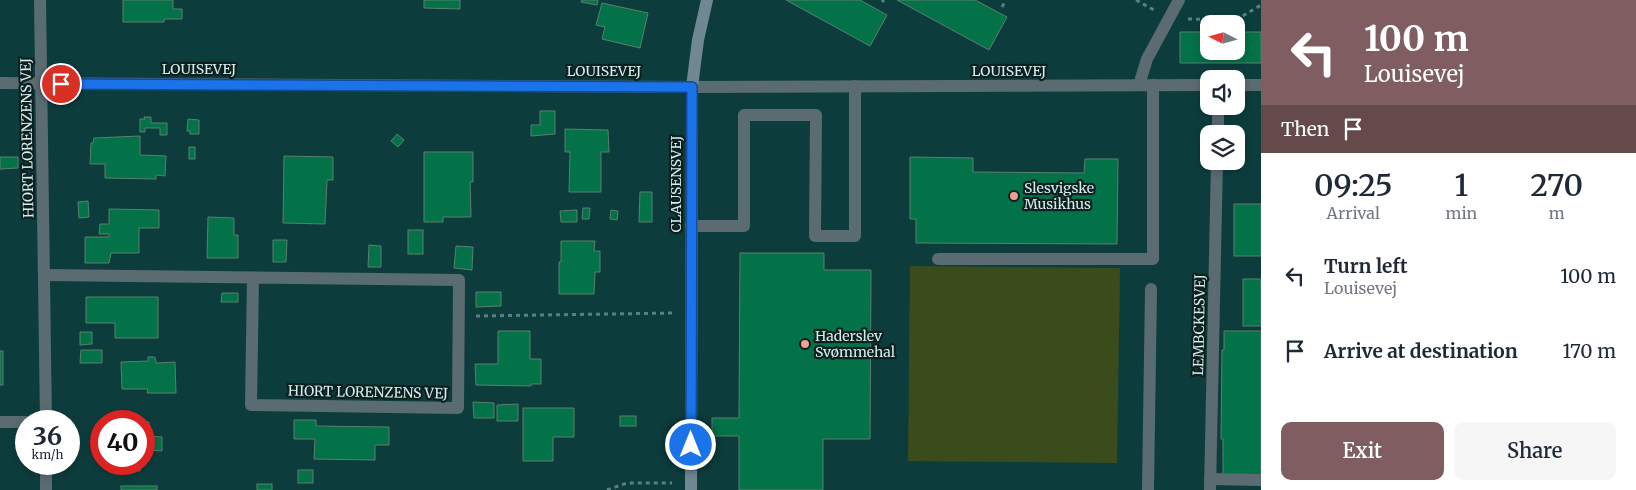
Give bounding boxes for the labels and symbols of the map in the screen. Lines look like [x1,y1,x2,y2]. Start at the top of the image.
north arrow [1200,15,1245,60]
street label: HIORT LORENZENS VEJ [17,58,37,218]
street label: LOUISEVEJ [162,60,236,78]
street label: LOUISEVEJ [567,62,641,80]
street label: LOUISEVEJ [972,62,1046,80]
pin [40,63,82,105]
street label: CLAUSENSVEJ [667,135,685,233]
place label: Slesvigske Musikhus [1024,179,1094,213]
marker: Slesvigske Musikhus [1008,190,1020,202]
street label: LEMBCKESVEJ [1189,274,1209,376]
place label: Haderslev Svømmehal [815,327,896,361]
marker: Haderslev Svømmehal [799,338,811,350]
street label: HIORT LORENZENS VEJ [288,382,448,402]
speed limit sign: 40 [90,410,155,475]
position arrow [664,418,716,470]

